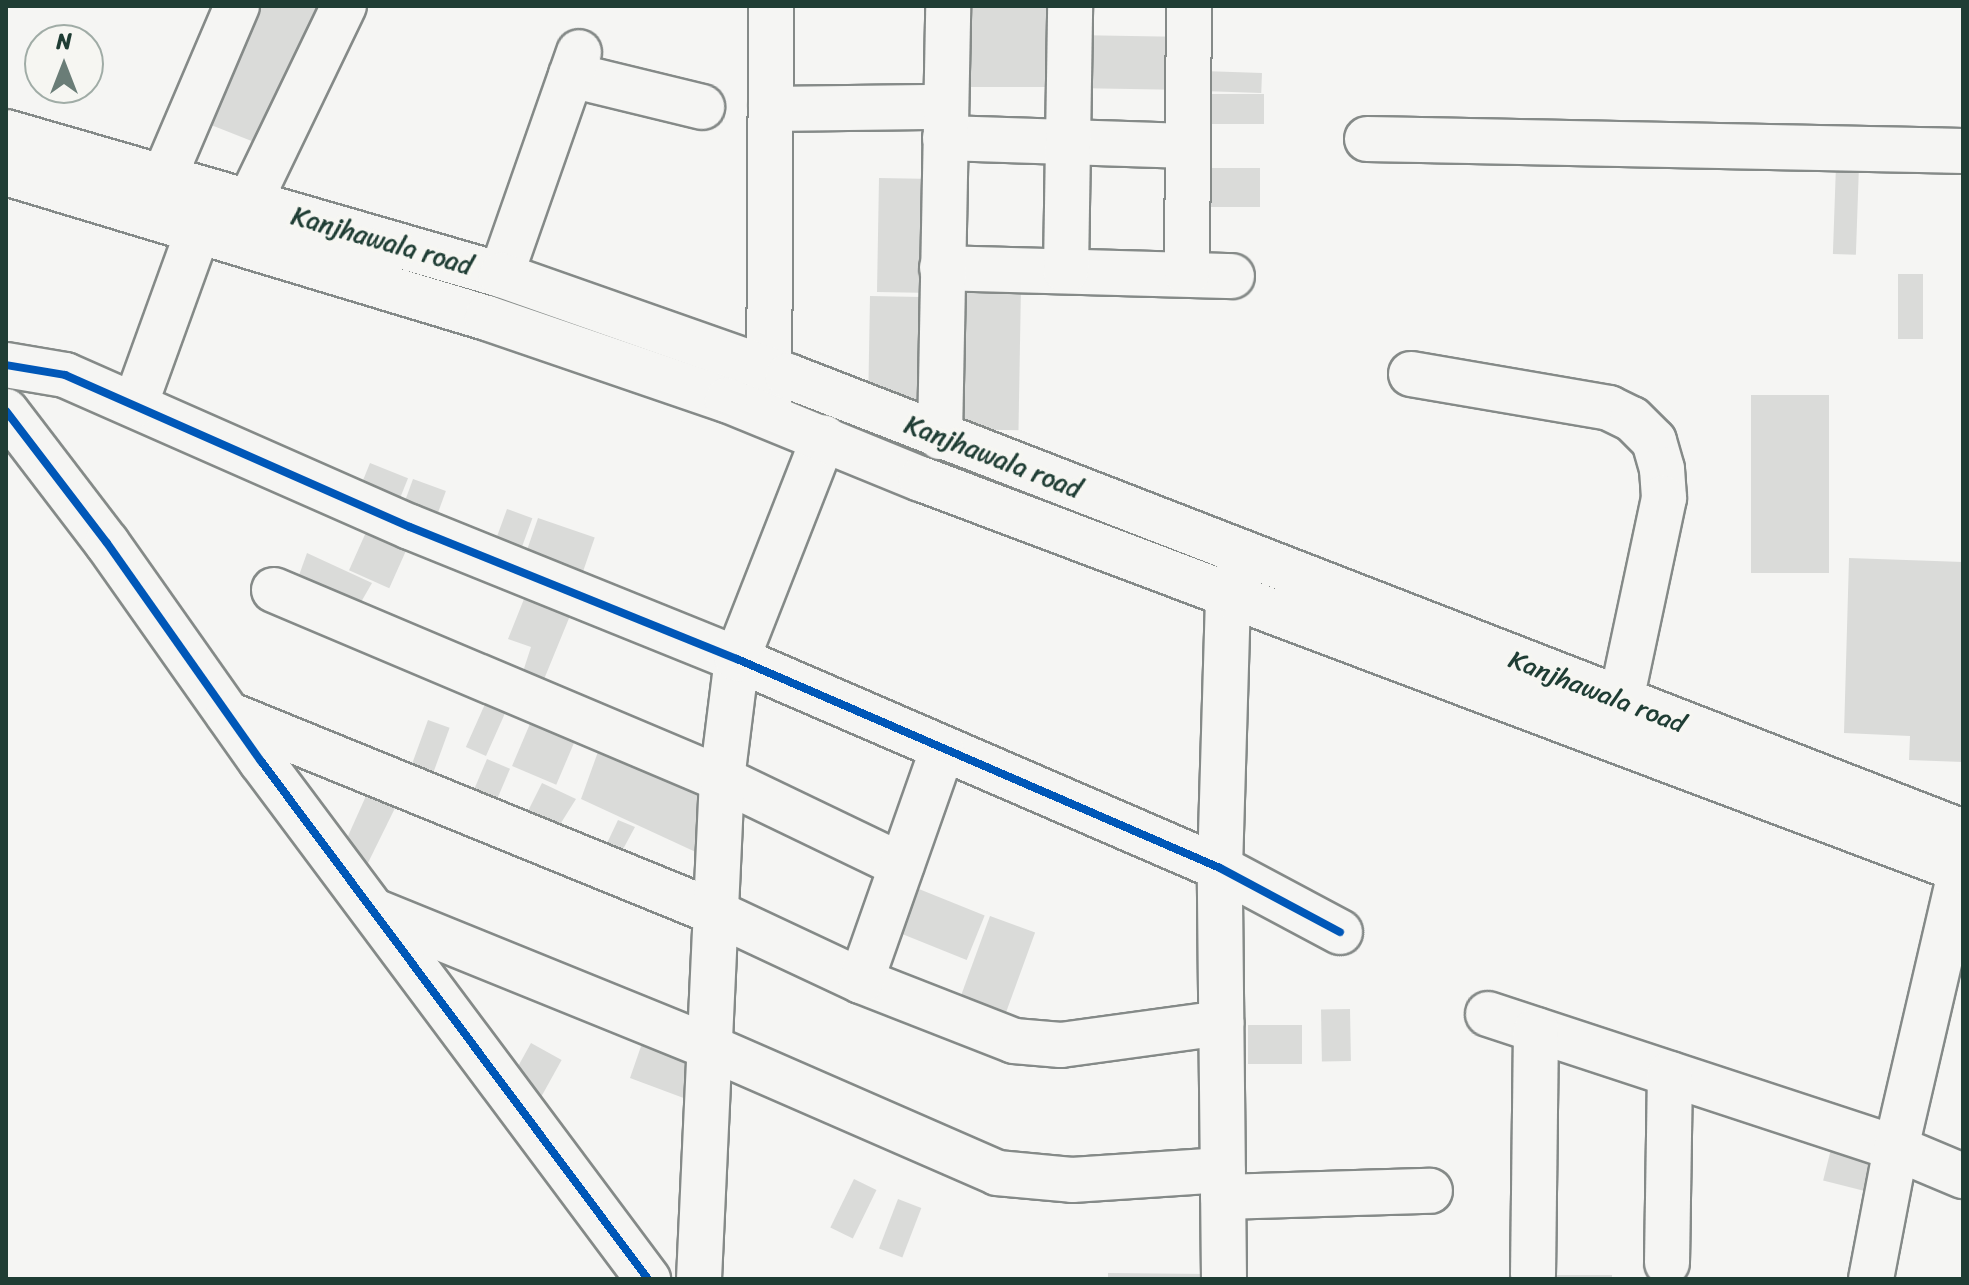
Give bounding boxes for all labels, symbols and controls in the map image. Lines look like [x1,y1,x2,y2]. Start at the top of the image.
text: N [56,22,72,61]
north arrow [24,24,104,104]
street label: Kanjhawala road [288,200,476,282]
street label: Kanjhawala road [900,409,1086,505]
street label: Kanjhawala road [1504,644,1690,740]

